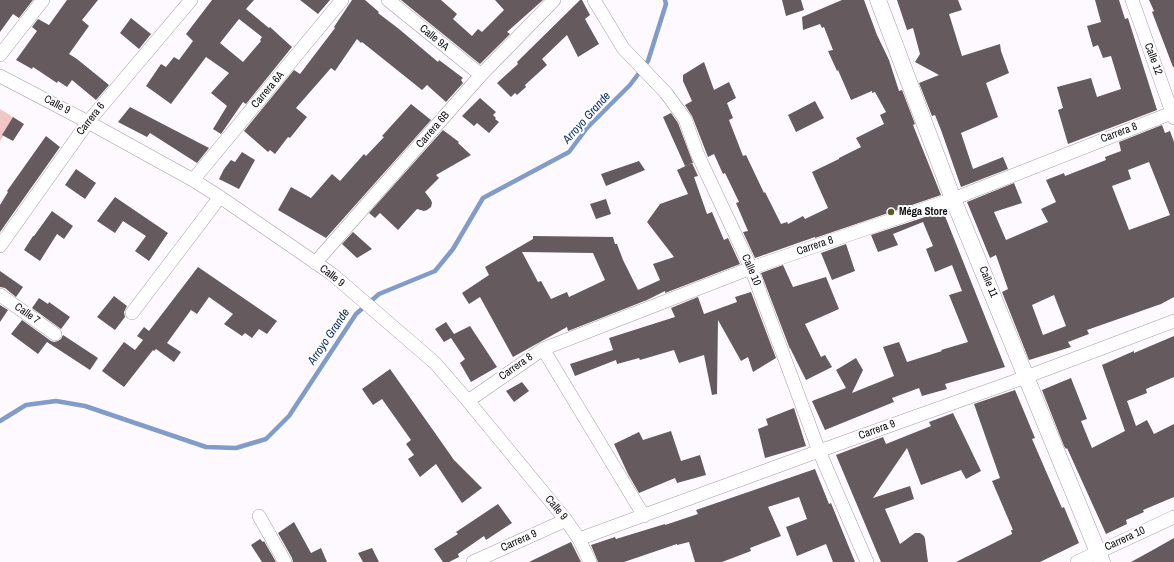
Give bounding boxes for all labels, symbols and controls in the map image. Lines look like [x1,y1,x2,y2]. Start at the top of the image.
street label: Calle 9A [417,22,451,54]
street label: Calle 12 [1141,41,1165,77]
street label: Carrera 6A [249,69,287,111]
water label: Arroyo Grande [560,89,614,147]
street label: Calle 9 [42,93,72,117]
street label: Carrera 6 [74,100,108,138]
street label: Carrera 6B [414,109,452,151]
street label: Carrera 8 [1099,120,1139,146]
place label: Méga Store [899,205,948,219]
marker: Méga Store [886,207,896,217]
street label: Carrera 8 [795,234,835,258]
street label: Calle 10 [738,252,764,288]
street label: Calle 9 [317,262,347,290]
street label: Calle 11 [976,264,1000,300]
street label: Calle 7 [12,301,42,327]
water label: Arroyo Grande [305,306,353,368]
street label: Carrera 8 [497,351,535,383]
street label: Carrera 9 [857,417,897,443]
street label: Calle 9 [542,493,570,523]
street label: Carrera 10 [1103,524,1147,554]
street label: Carrera 9 [499,527,539,555]

